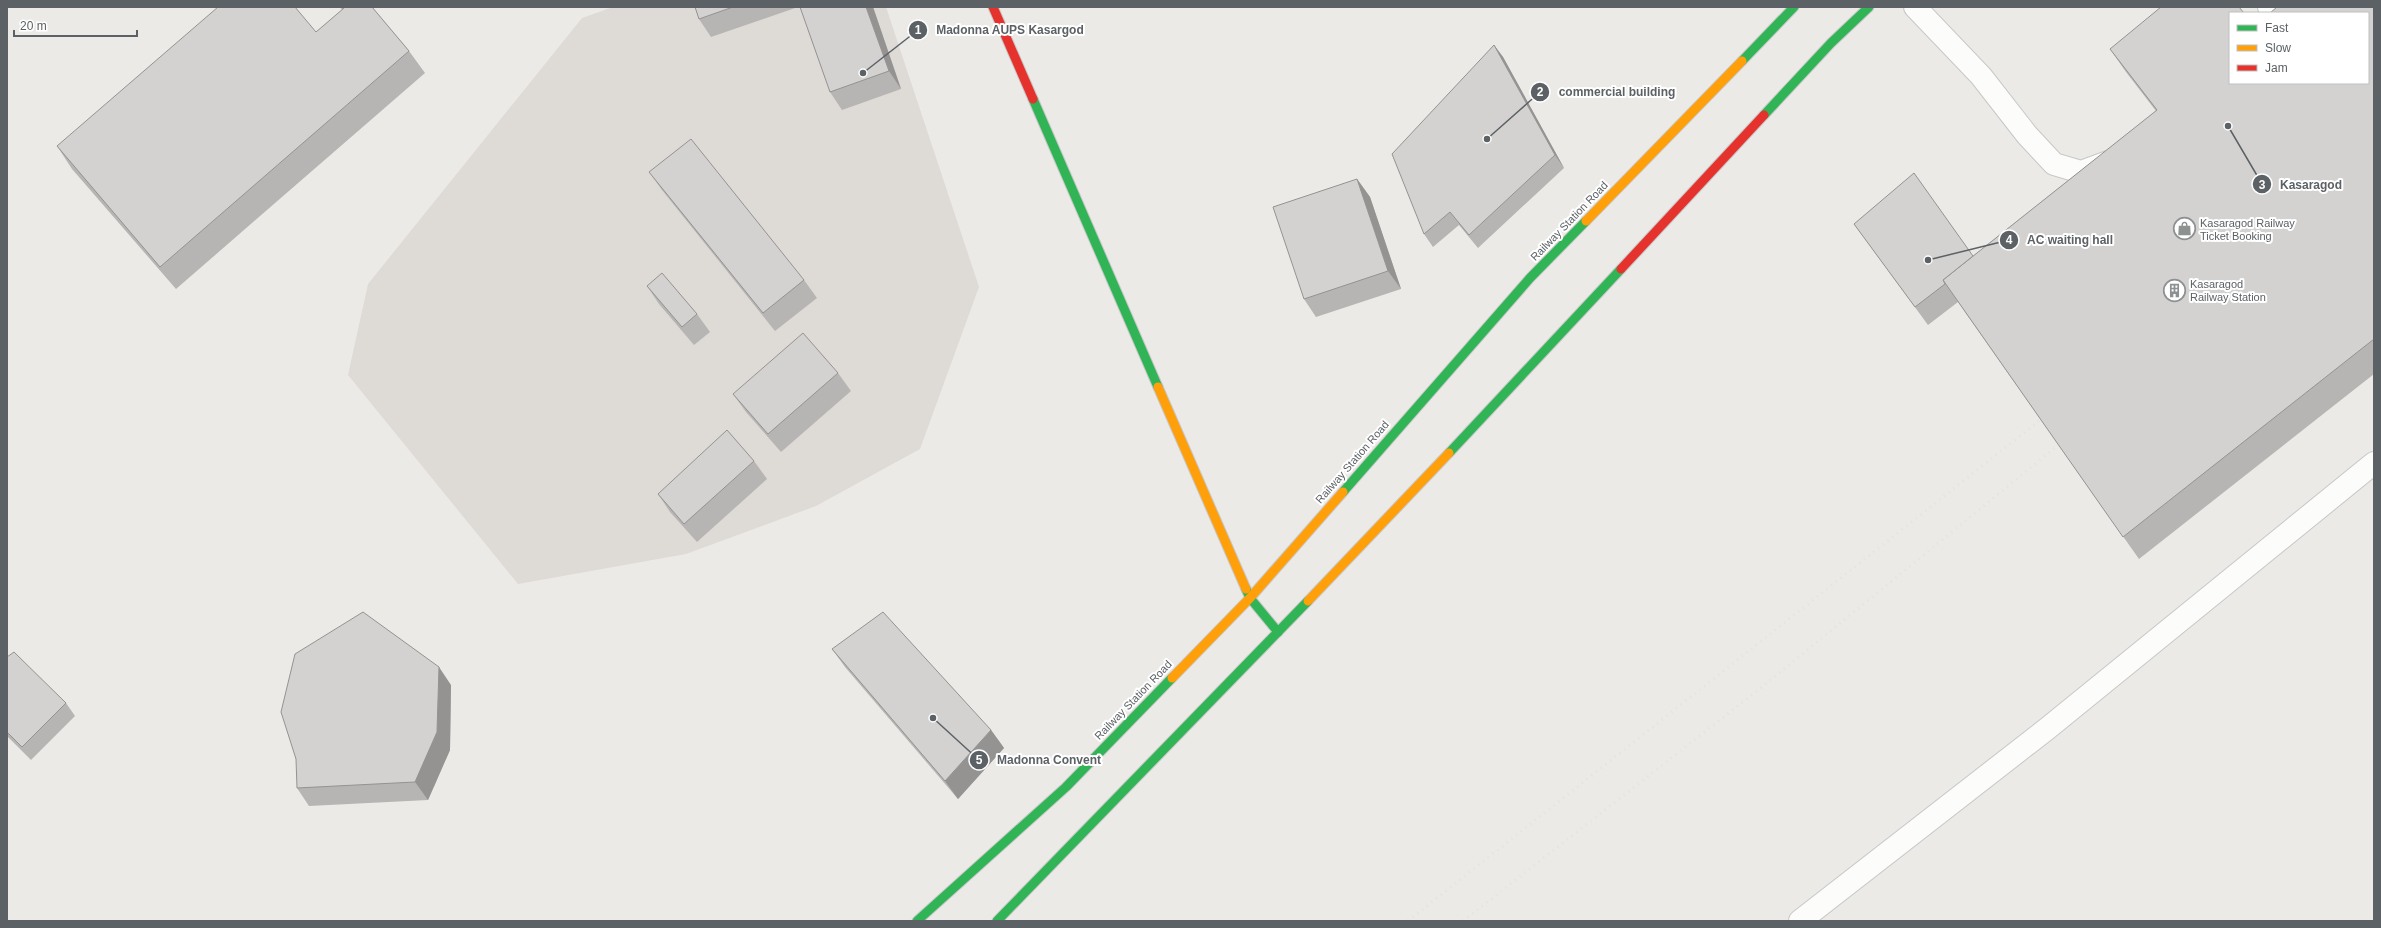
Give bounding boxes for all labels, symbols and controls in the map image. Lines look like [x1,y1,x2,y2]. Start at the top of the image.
scale bar [14,12,137,38]
legend [2229,12,2369,84]
callout: Madonna AUPS Kasargod [908,18,1092,42]
text: 20 m [20,19,47,33]
text: Fast [2265,21,2289,35]
text: 1 [915,23,922,37]
text: Madonna AUPS Kasargod [936,23,1084,37]
text: Slow [2265,41,2291,55]
text: Jam [2265,61,2288,75]
callout: commercial building [1530,80,1683,104]
text: 2 [1537,85,1544,99]
text: commercial building [1559,85,1675,99]
callout: Kasaragod [2252,172,2350,196]
text: 3 [2259,178,2266,192]
text: Kasaragod [2280,178,2342,192]
street label: Railway Station Road [1528,179,1610,263]
shop icon: Kasaragod Railway Ticket Booking [2171,216,2197,242]
place label: Kasaragod Railway Ticket Booking [2200,217,2295,242]
callout: AC waiting hall [1999,228,2121,252]
text: 4 [2006,233,2013,247]
text: AC waiting hall [2027,233,2113,247]
building icon: Kasaragod Railway Station [2161,277,2187,303]
place label: Kasaragod Railway Station [2190,278,2266,303]
street label: Railway Station Road [1313,418,1391,506]
street label: Railway Station Road [1092,658,1174,742]
callout: Madonna Convent [969,748,1109,772]
text: 5 [976,753,983,767]
text: Madonna Convent [997,753,1101,767]

